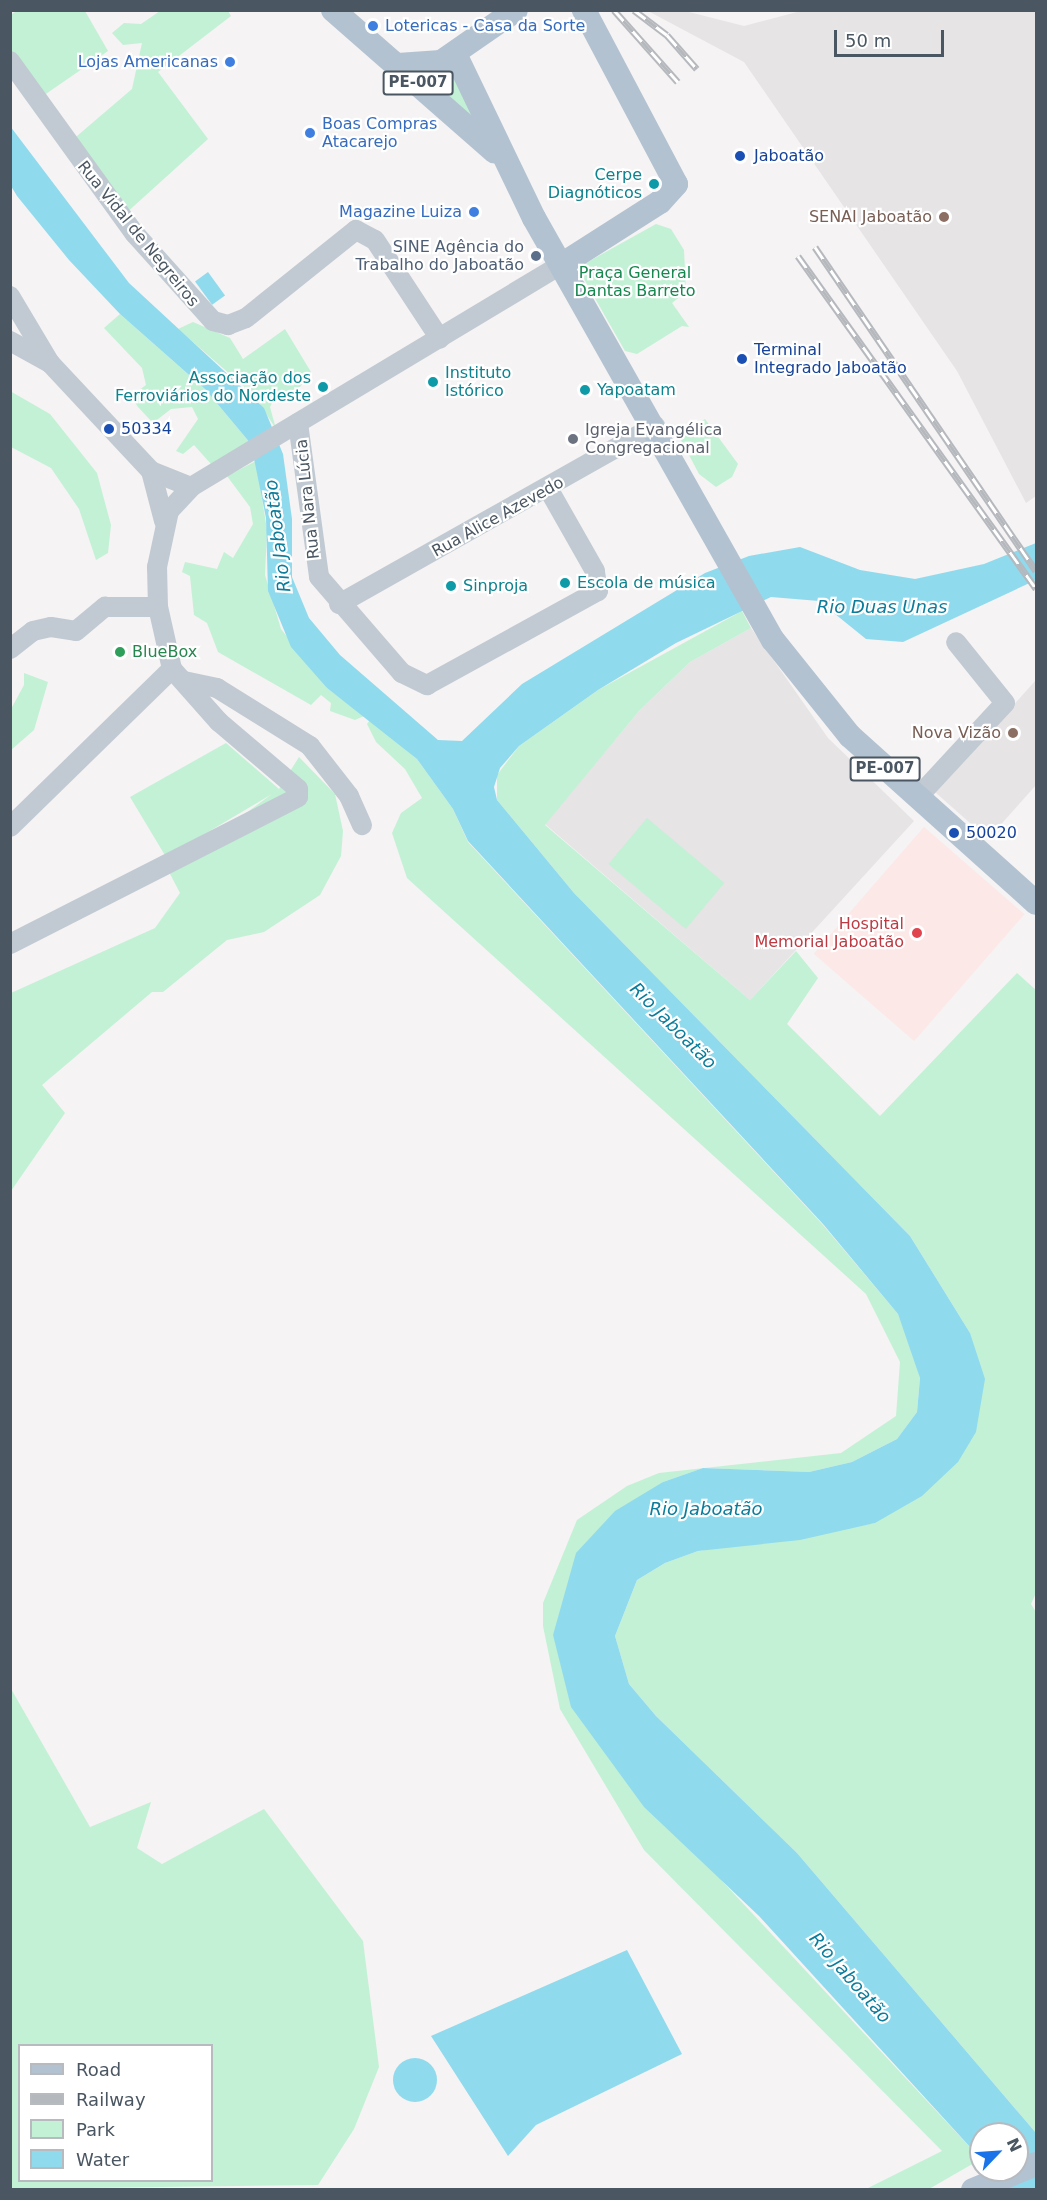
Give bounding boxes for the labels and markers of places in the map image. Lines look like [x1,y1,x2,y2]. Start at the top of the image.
place label: Lotericas - Casa da Sorte [385,16,585,36]
marker: Lotericas - Casa da Sorte [366,19,380,33]
place label: Lojas Americanas [78,52,218,72]
marker: Lojas Americanas [223,55,237,69]
place label: Boas Compras Atacarejo [322,114,437,152]
marker: Boas Compras Atacarejo [303,126,317,140]
place label: Jaboatão [754,146,824,166]
marker: Jaboatão [731,147,749,165]
place label: Cerpe Diagnóticos [548,165,642,203]
marker: Cerpe Diagnóticos [647,177,661,191]
place label: Magazine Luiza [339,202,462,222]
marker: Magazine Luiza [467,205,481,219]
place label: SENAI Jaboatão [809,207,932,227]
marker: SENAI Jaboatão [937,210,951,224]
place label: SINE Agência do Trabalho do Jaboatão [356,237,524,275]
marker: SINE Agência do Trabalho do Jaboatão [529,249,543,263]
place label: Terminal Integrado Jaboatão [754,340,907,378]
marker: Terminal Integrado Jaboatão [735,352,749,366]
place label: Instituto Istórico [445,363,511,401]
place label: Associação dos Ferroviários do Nordeste [115,368,311,406]
marker: Instituto Istórico [426,375,440,389]
marker: Associação dos Ferroviários do Nordeste [316,380,330,394]
place label: Yapoatam [597,380,676,400]
marker: Yapoatam [578,383,592,397]
place label: 50334 [121,419,172,439]
place label: Igreja Evangélica Congregacional [585,420,722,458]
marker: 50334 [102,422,116,436]
marker: Igreja Evangélica Congregacional [566,432,580,446]
place label: Escola de música [577,573,716,593]
place label: Sinproja [463,576,528,596]
marker: Escola de música [558,576,572,590]
marker: Sinproja [444,579,458,593]
place label: BlueBox [132,642,197,662]
marker: BlueBox [113,645,127,659]
place label: Nova Vizão [912,723,1001,743]
marker: Nova Vizão [1006,726,1020,740]
place label: 50020 [966,823,1017,843]
marker: 50020 [947,826,961,840]
place label: Hospital Memorial Jaboatão [754,914,904,952]
marker: Hospital Memorial Jaboatão [908,924,926,942]

